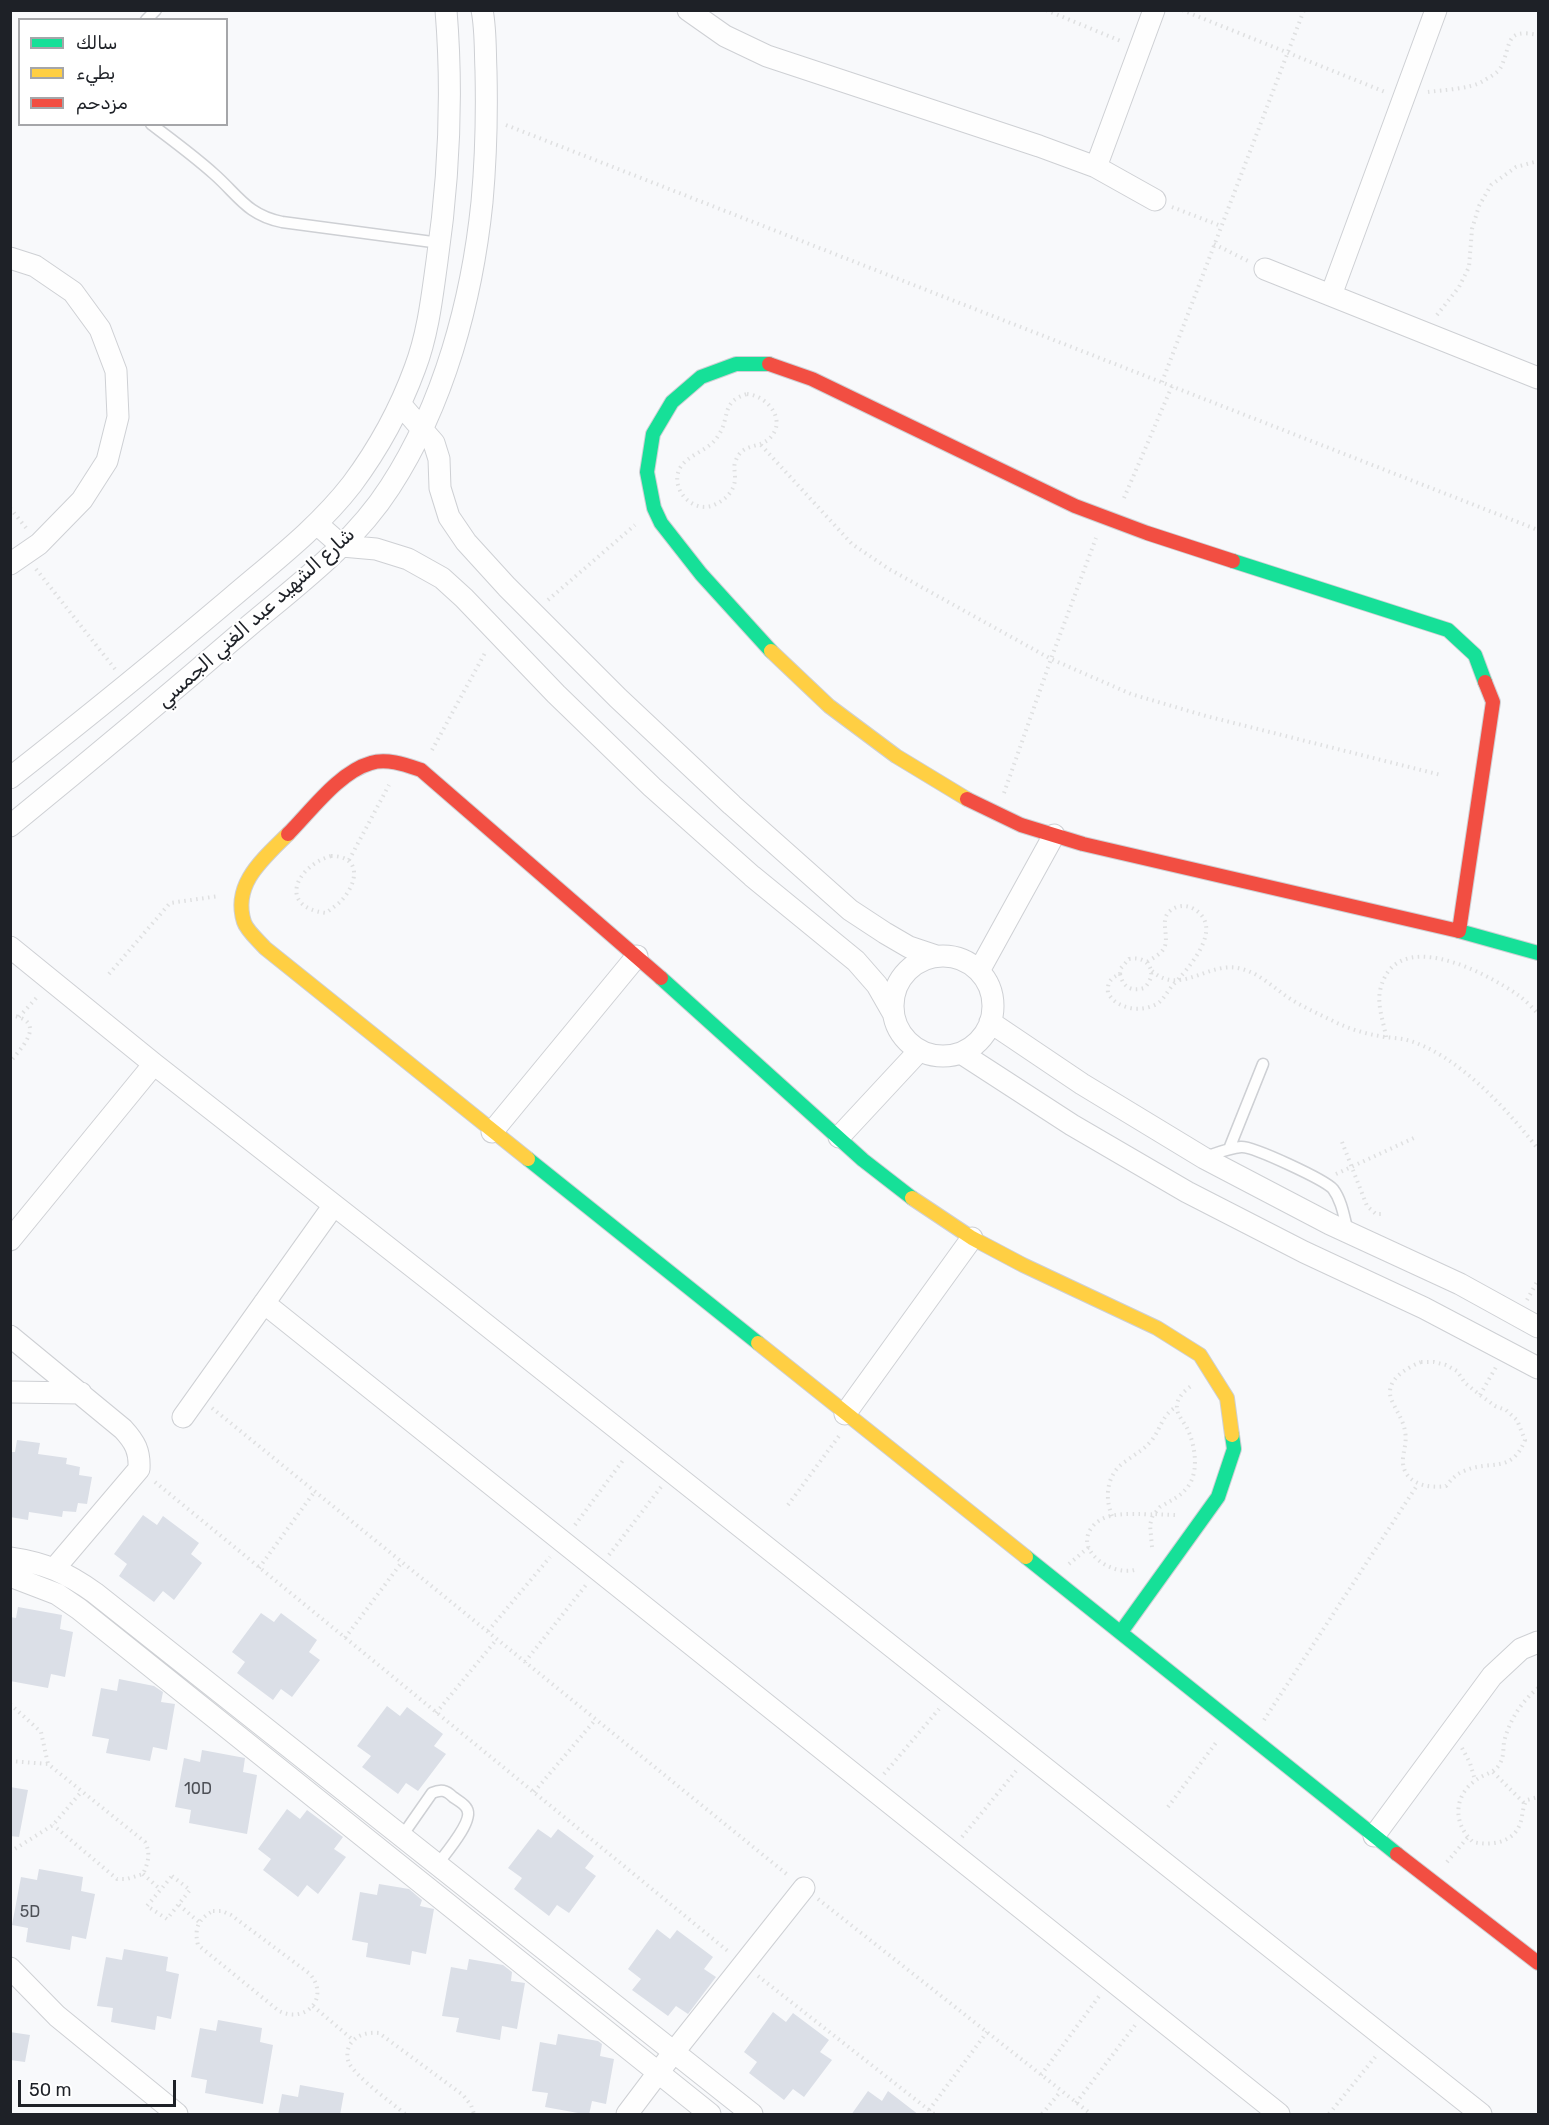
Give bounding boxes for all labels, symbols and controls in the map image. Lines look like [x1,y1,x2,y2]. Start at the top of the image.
legend [18,18,228,126]
text: سالك [76,32,117,54]
text: بطيء [76,62,115,84]
text: مزدحم [76,92,128,114]
street label: شارع الشهيد عبد الغني الجمسي [152,523,360,713]
house number: 10D [184,1779,212,1799]
house number: 5D [20,1902,40,1922]
scale bar [21,2068,178,2106]
text: 50 m [29,2079,72,2101]

